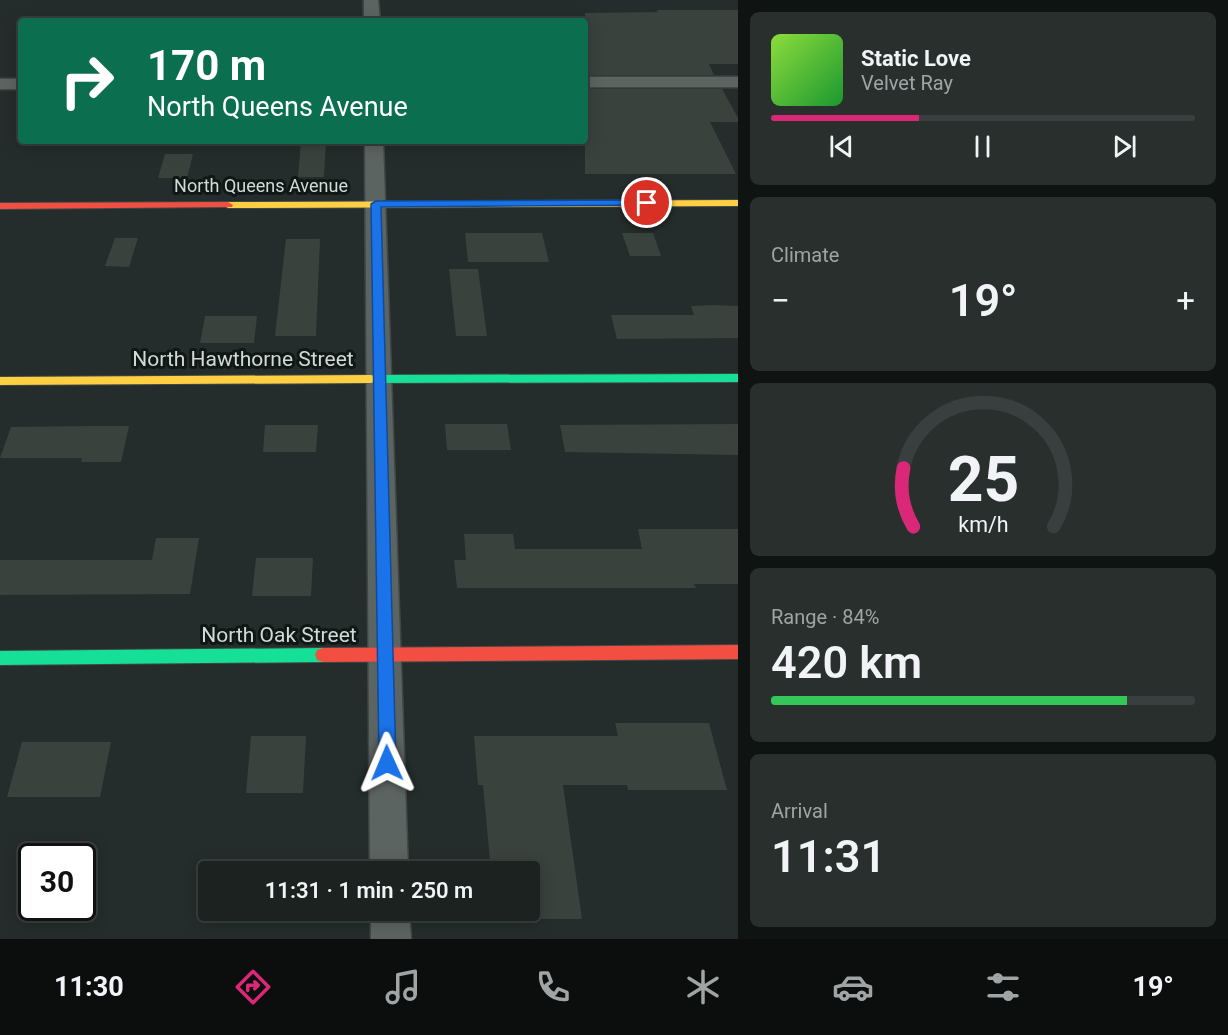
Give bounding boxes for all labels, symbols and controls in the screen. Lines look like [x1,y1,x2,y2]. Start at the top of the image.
text: 170 m [147,41,266,90]
icon: right [48,42,126,120]
text: Static Love [861,46,971,71]
text: Velvet Ray [861,71,953,95]
text: North Queens Avenue [147,91,408,123]
icon: previous [825,130,858,163]
icon: pause [966,130,999,163]
icon: next [1108,130,1141,163]
street label: North Queens Avenue [174,175,348,196]
pin [621,177,672,228]
icon: arrive [630,186,663,219]
text: Climate [771,243,839,267]
text: 19° [949,274,1017,327]
text: − [771,281,790,320]
text: + [1176,281,1195,320]
street label: North Hawthorne Street [132,347,354,371]
text: 25 [947,443,1019,516]
text: km/h [958,512,1008,537]
text: Range · 84% [771,605,879,629]
street label: North Oak Street [201,623,357,647]
text: 420 km [771,636,922,689]
position arrow [355,731,419,795]
text: Arrival [771,799,828,823]
text: 11:31 [771,830,886,883]
speed limit sign: 30 [18,843,96,921]
text: 11:31 · 1 min · 250 m [265,878,473,903]
icon: directions [232,966,274,1008]
icon: music [382,966,424,1008]
icon: phone [532,966,574,1008]
icon: climate [682,966,724,1008]
icon: car [832,966,874,1008]
icon: filters [982,966,1024,1008]
text: 11:30 [54,971,124,1003]
text: 19° [1132,971,1174,1003]

